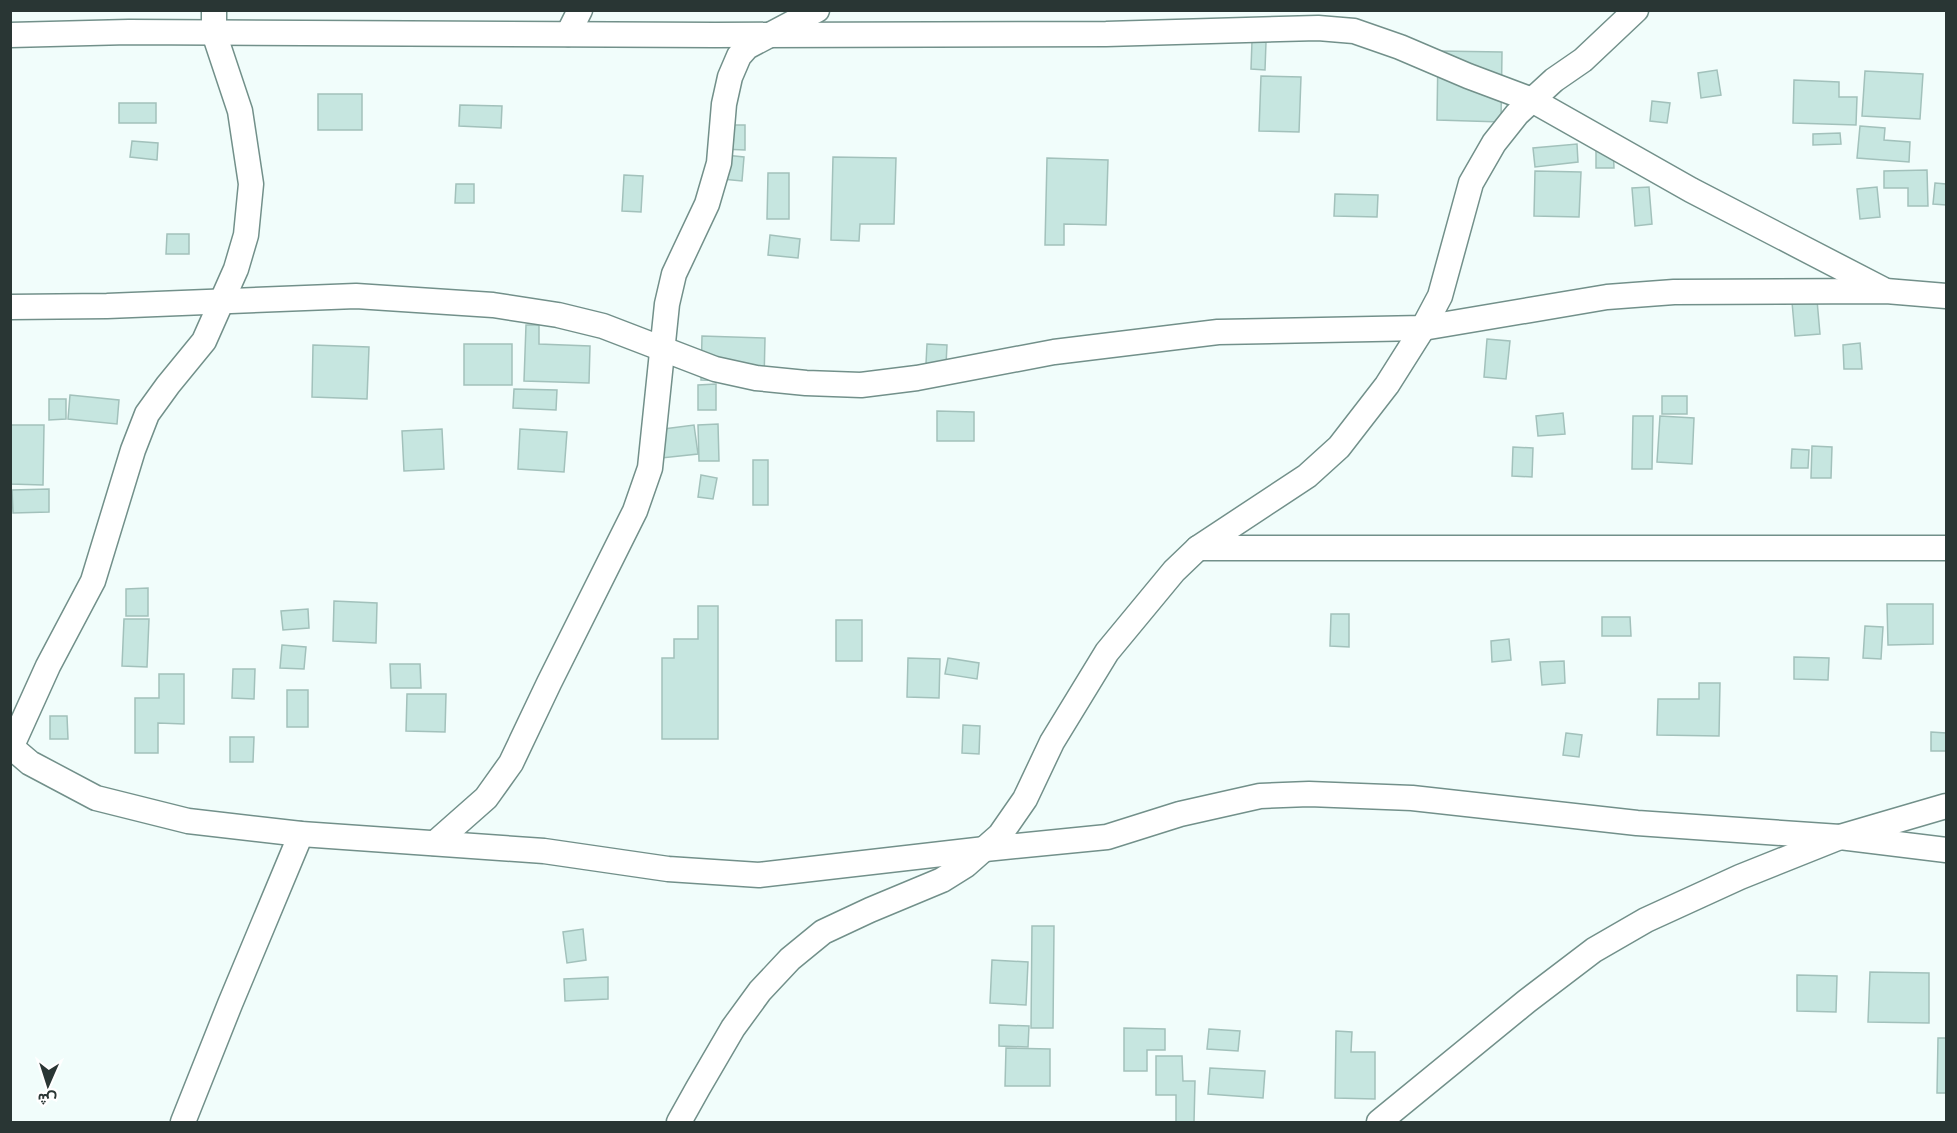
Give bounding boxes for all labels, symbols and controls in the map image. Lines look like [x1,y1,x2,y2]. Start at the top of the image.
north arrow [18,1055,78,1115]
text: ش [37,1087,57,1111]

